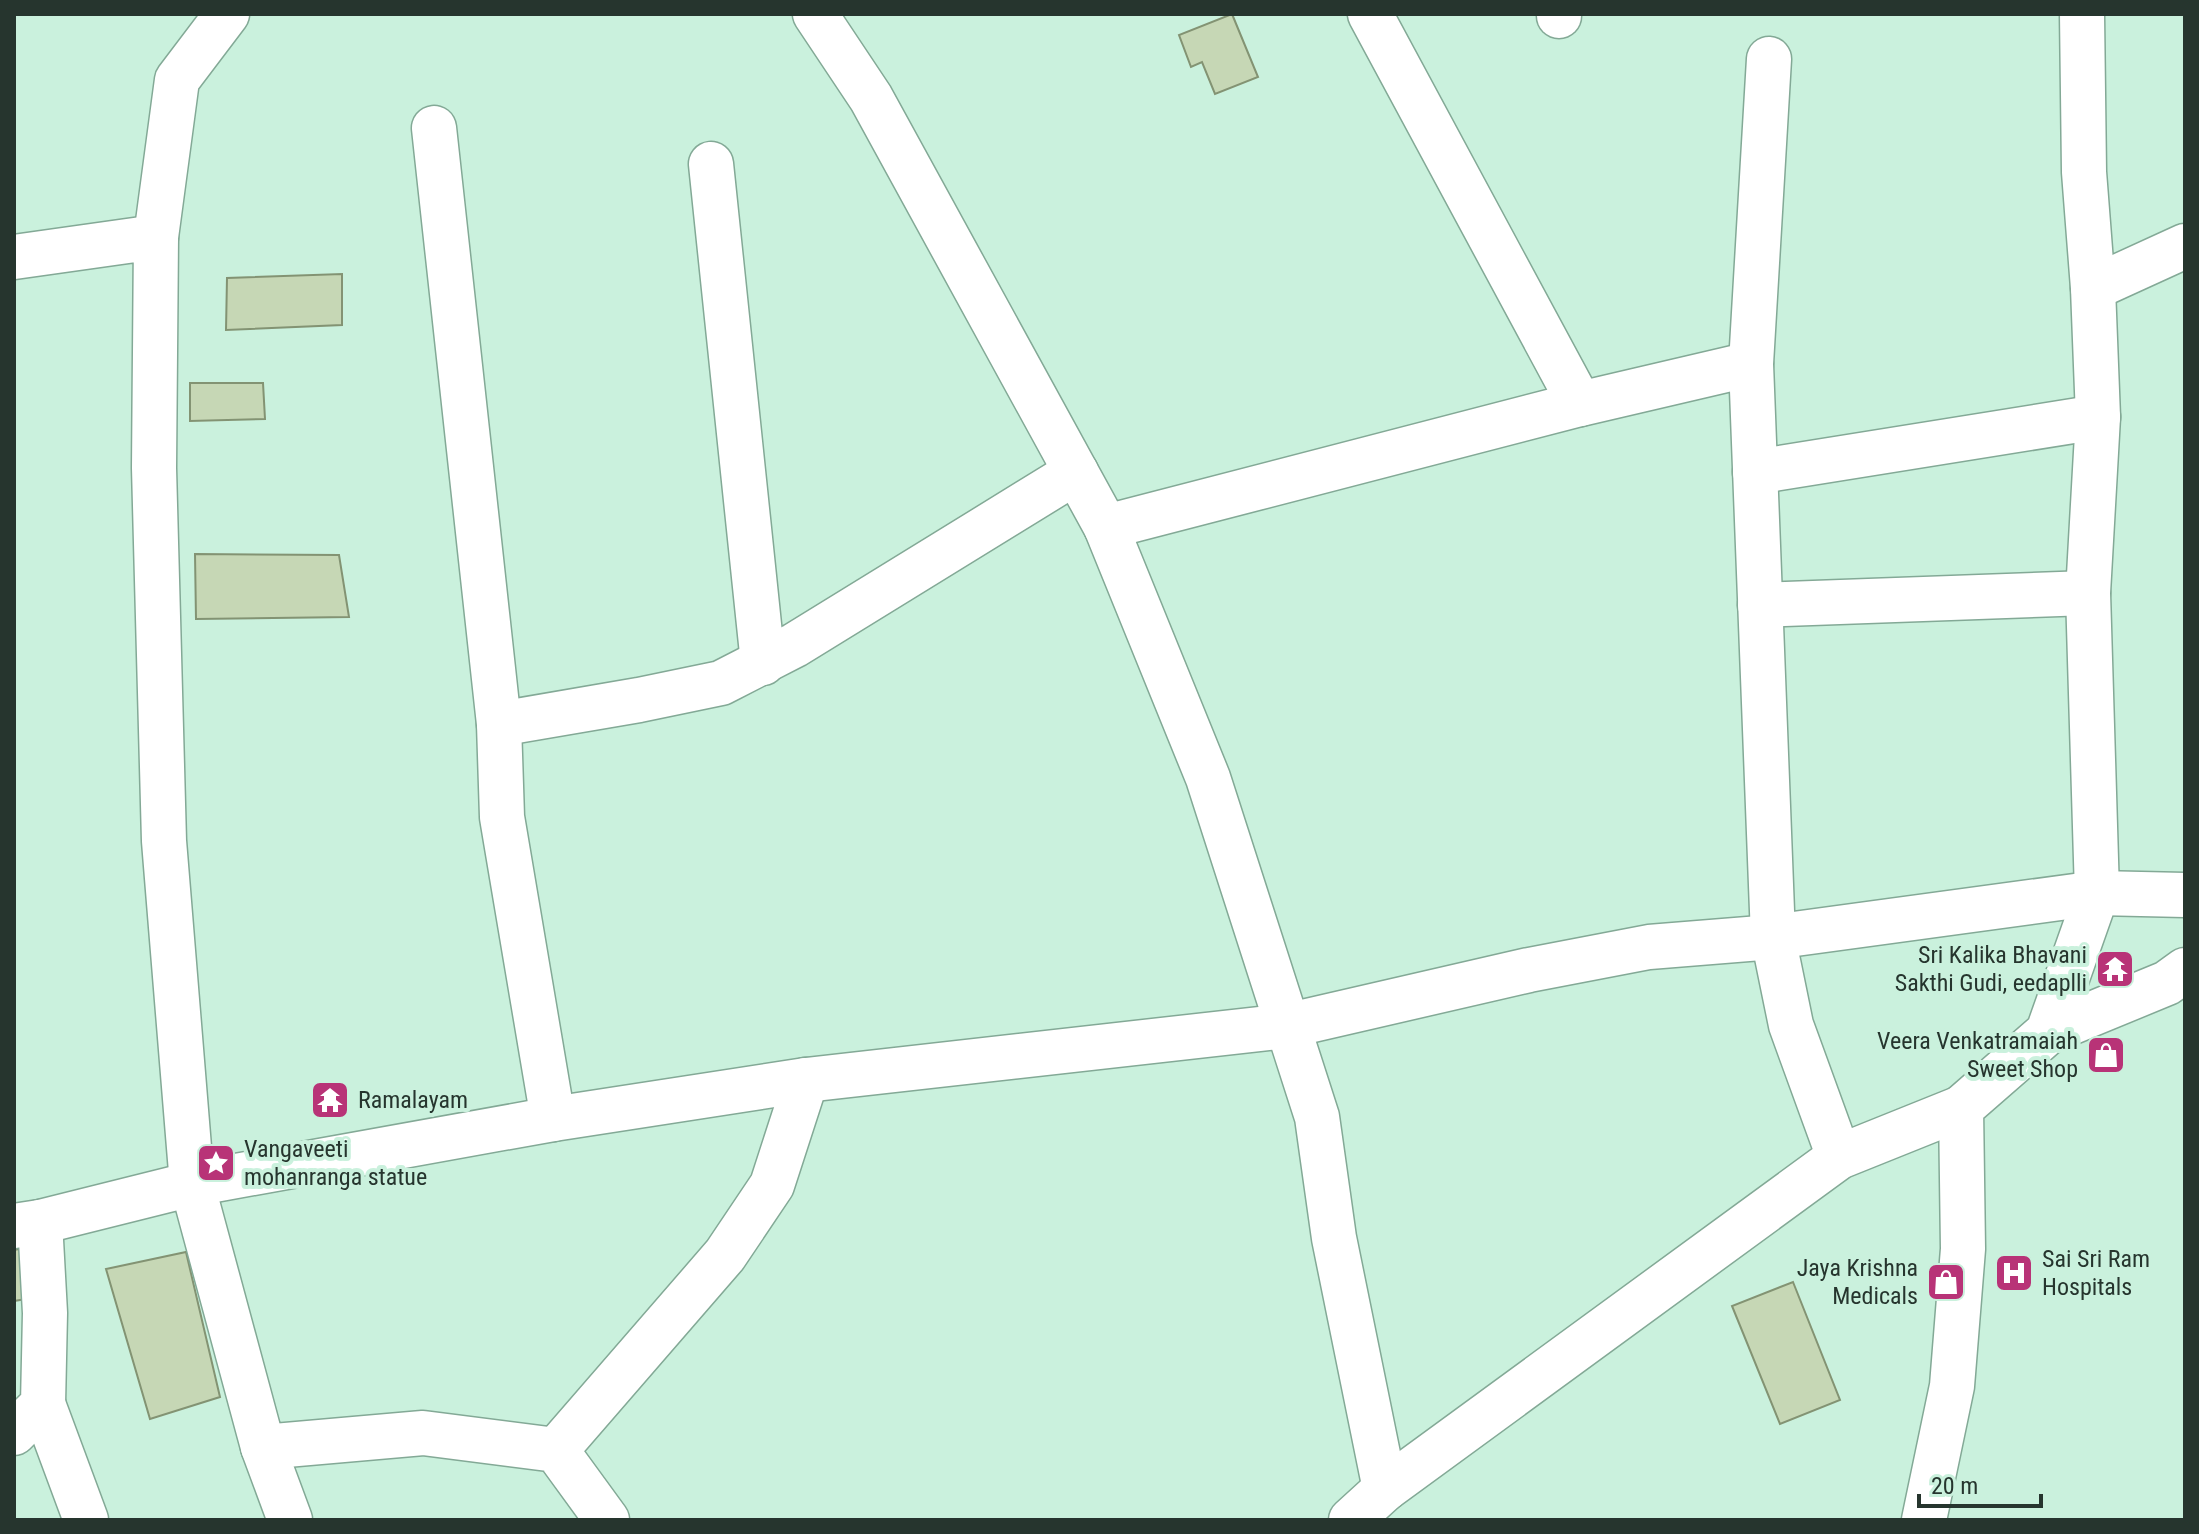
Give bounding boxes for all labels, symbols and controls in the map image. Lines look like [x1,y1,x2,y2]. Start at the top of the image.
place label: Sri Kalika Bhavani Sakthi Gudi, eedaplli [1895,941,2087,997]
temple icon: Sri Kalika Bhavani Sakthi Gudi, eedaplli [2094,948,2136,990]
place label: Veera Venkatramaiah Sweet Shop [1877,1027,2078,1083]
shop icon: Veera Venkatramaiah Sweet Shop [2085,1034,2127,1076]
temple icon: Ramalayam [309,1079,351,1121]
place label: Ramalayam [358,1086,468,1114]
place label: Vangaveeti mohanranga statue [244,1135,427,1191]
place icon: Vangaveeti mohanranga statue [195,1142,237,1184]
place label: Sai Sri Ram Hospitals [2042,1245,2150,1301]
hospital icon: Sai Sri Ram Hospitals [1993,1252,2035,1294]
place label: Jaya Krishna Medicals [1797,1254,1918,1310]
shop icon: Jaya Krishna Medicals [1925,1261,1967,1303]
scale bar [1919,1458,2041,1508]
text: 20 m [1931,1472,1978,1500]

